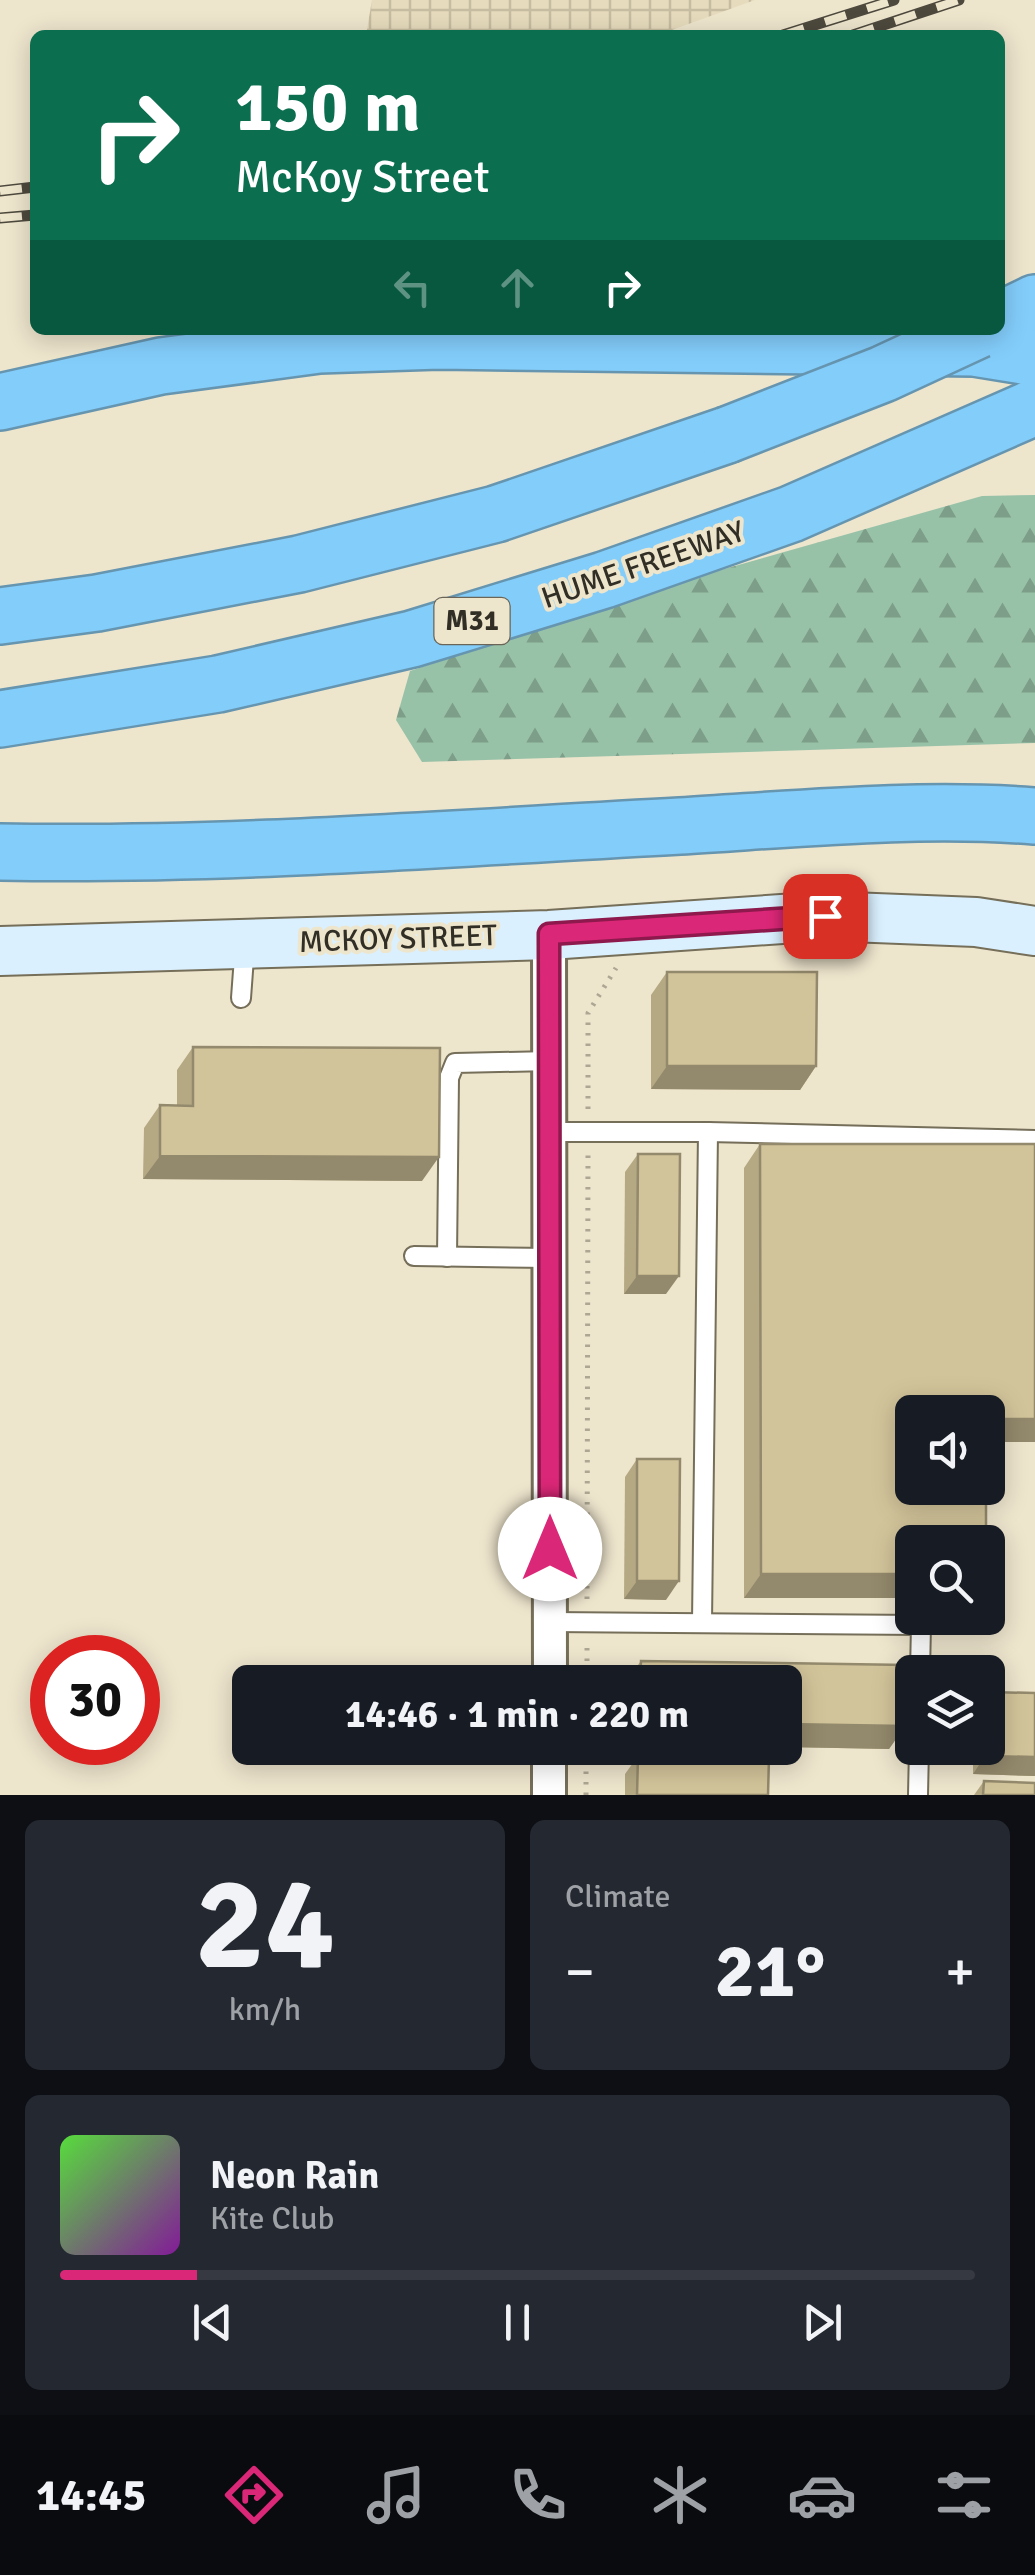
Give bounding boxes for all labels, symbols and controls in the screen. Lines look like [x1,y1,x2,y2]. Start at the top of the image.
text: 150 m [235,64,420,150]
icon: right [70,70,200,200]
text: McKoy Street [235,150,490,205]
icon: left [385,260,440,315]
icon: ahead [490,260,545,315]
icon: right [595,260,650,315]
street label: HUME FREEWAY [537,513,749,617]
road number: M31 [434,598,510,644]
pin [783,874,868,959]
icon: arrive [798,889,853,944]
street label: MCKOY STREET [298,917,498,961]
map controls [895,1395,1005,1765]
button: sound [895,1395,1005,1505]
position arrow [498,1497,602,1601]
button: search [895,1525,1005,1635]
speed limit sign: 30 [30,1635,160,1765]
button: layers [895,1655,1005,1765]
text: 14:46 · 1 min · 220 m [345,1691,689,1738]
text: 24 [195,1845,335,2005]
text: Climate [565,1877,671,1916]
text: 21° [715,1925,826,2018]
text: − [565,1938,595,2006]
text: + [945,1938,975,2006]
text: km/h [229,1990,301,2029]
text: Neon Rain [210,2152,379,2199]
text: Kite Club [210,2199,334,2238]
icon: previous [185,2295,240,2350]
icon: pause [490,2295,545,2350]
icon: next [795,2295,850,2350]
icon: directions [219,2460,289,2530]
icon: music [361,2460,431,2530]
icon: phone [503,2460,573,2530]
icon: climate [645,2460,715,2530]
icon: car [787,2460,857,2530]
icon: filters [929,2460,999,2530]
text: 14:45 [36,2468,146,2523]

